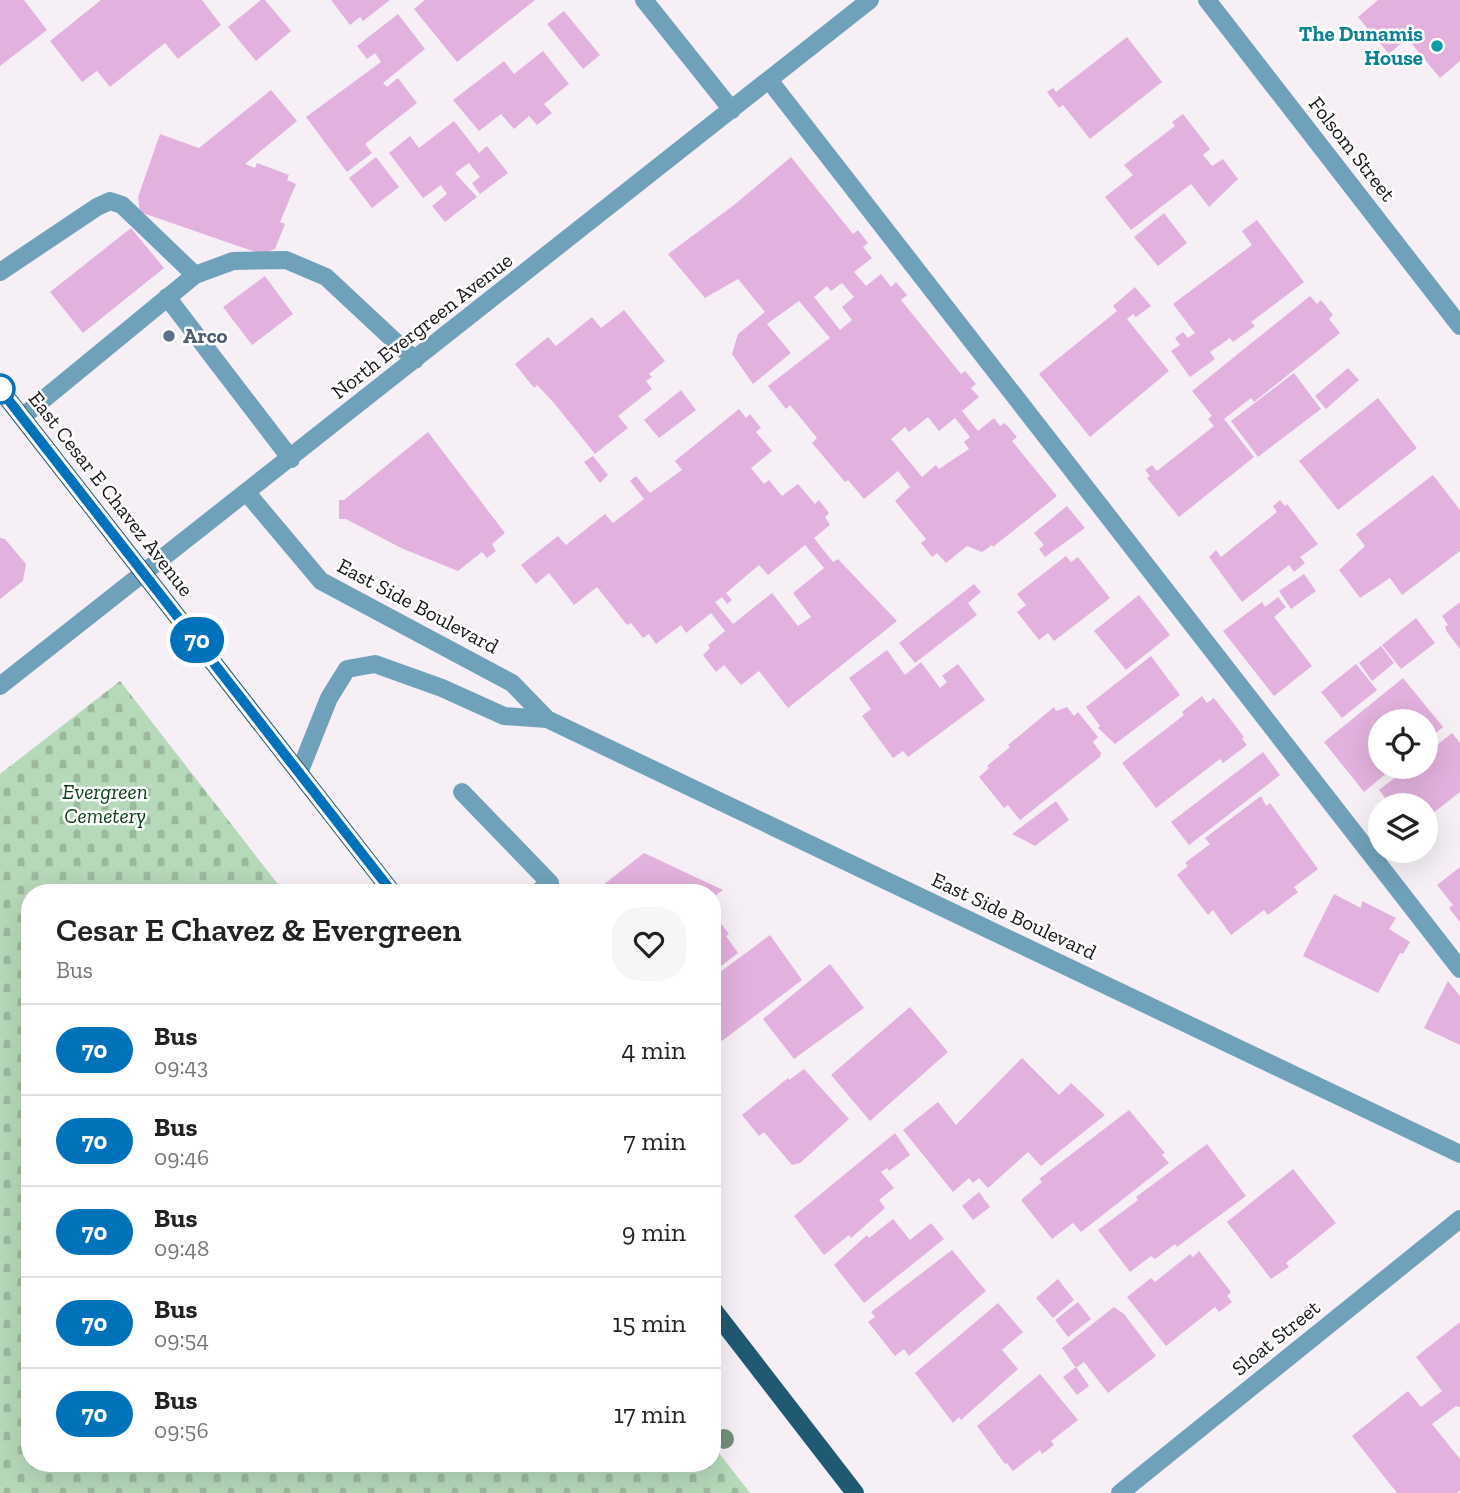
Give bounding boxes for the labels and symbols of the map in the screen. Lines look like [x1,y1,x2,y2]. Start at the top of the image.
place label: The Dunamis House [1299,21,1423,70]
marker: The Dunamis House [1429,38,1445,54]
street label: Folsom Street [1304,91,1401,206]
street label: North Evergreen Avenue [326,247,517,404]
place label: Arco [183,323,228,348]
marker: Arco [161,328,177,344]
unlabelled marker [0,374,15,404]
street label: East Cesar E Chavez Avenue [24,386,199,601]
street label: East Side Boulevard [333,553,504,659]
line badge: 70 [166,617,228,663]
park label: Evergreen Cemetery [62,779,148,828]
street label: East Side Boulevard [928,866,1101,965]
street label: Sloat Street [1227,1295,1325,1381]

